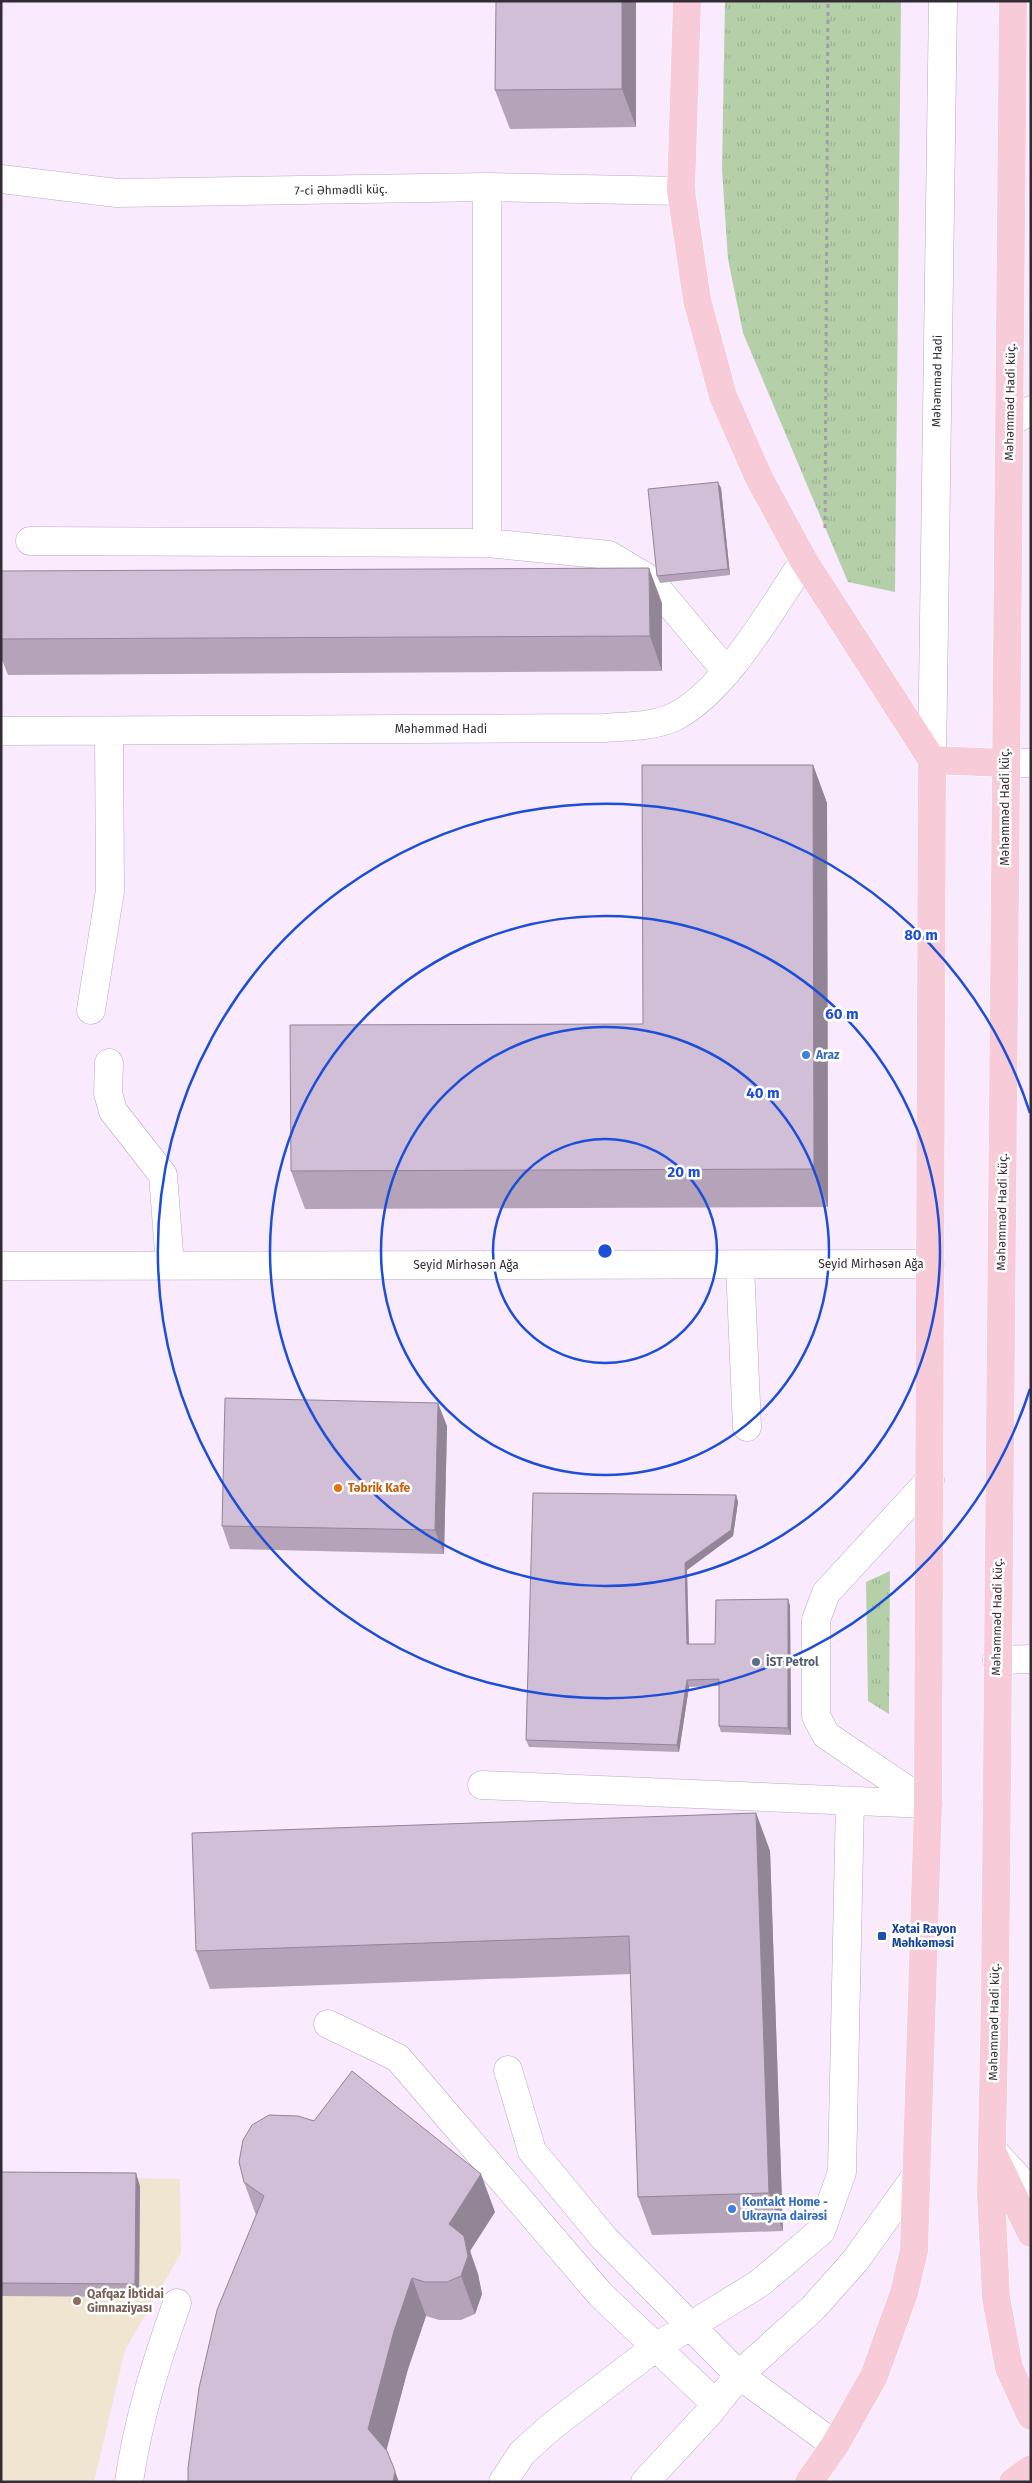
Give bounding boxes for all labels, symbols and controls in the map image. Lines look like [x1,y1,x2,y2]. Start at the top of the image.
street label: 7-ci Əhmədli küç. [294,182,388,198]
street label: Məhəmməd Hadi [929,335,945,427]
street label: Məhəmməd Hadi küç. [1002,343,1018,461]
street label: Məhəmməd Hadi [395,722,487,736]
street label: Məhəmməd Hadi küç. [998,748,1012,866]
text: 80 m [904,926,938,944]
text: 60 m [825,1005,859,1023]
place label: Araz [815,1048,840,1062]
marker: Araz [800,1049,812,1061]
text: 40 m [746,1084,780,1102]
street label: Məhəmməd Hadi küç. [994,1153,1010,1271]
text: 20 m [668,1163,700,1181]
centre of rings [596,1242,614,1260]
street label: Seyid Mirhəsən Ağa [818,1257,924,1271]
street label: Seyid Mirhəsən Ağa [413,1258,519,1272]
place label: Təbrik Kafe [348,1481,411,1495]
marker: Təbrik Kafe [332,1482,344,1494]
street label: Məhəmməd Hadi küç. [989,1558,1005,1676]
place label: İST Petrol [766,1654,819,1669]
marker: İST Petrol [750,1656,762,1668]
place label: Xətai Rayon Məhkəməsi [891,1922,957,1950]
marker: Xətai Rayon Məhkəməsi [876,1930,888,1942]
street label: Məhəmməd Hadi küç. [986,1963,1002,2081]
place label: Kontakt Home - Ukrayna dairəsi [742,2195,828,2223]
marker: Kontakt Home - Ukrayna dairəsi [726,2203,738,2215]
place label: Qafqaz İbtidai Gimnaziyası [87,2286,164,2315]
marker: Qafqaz İbtidai Gimnaziyası [71,2295,83,2307]

